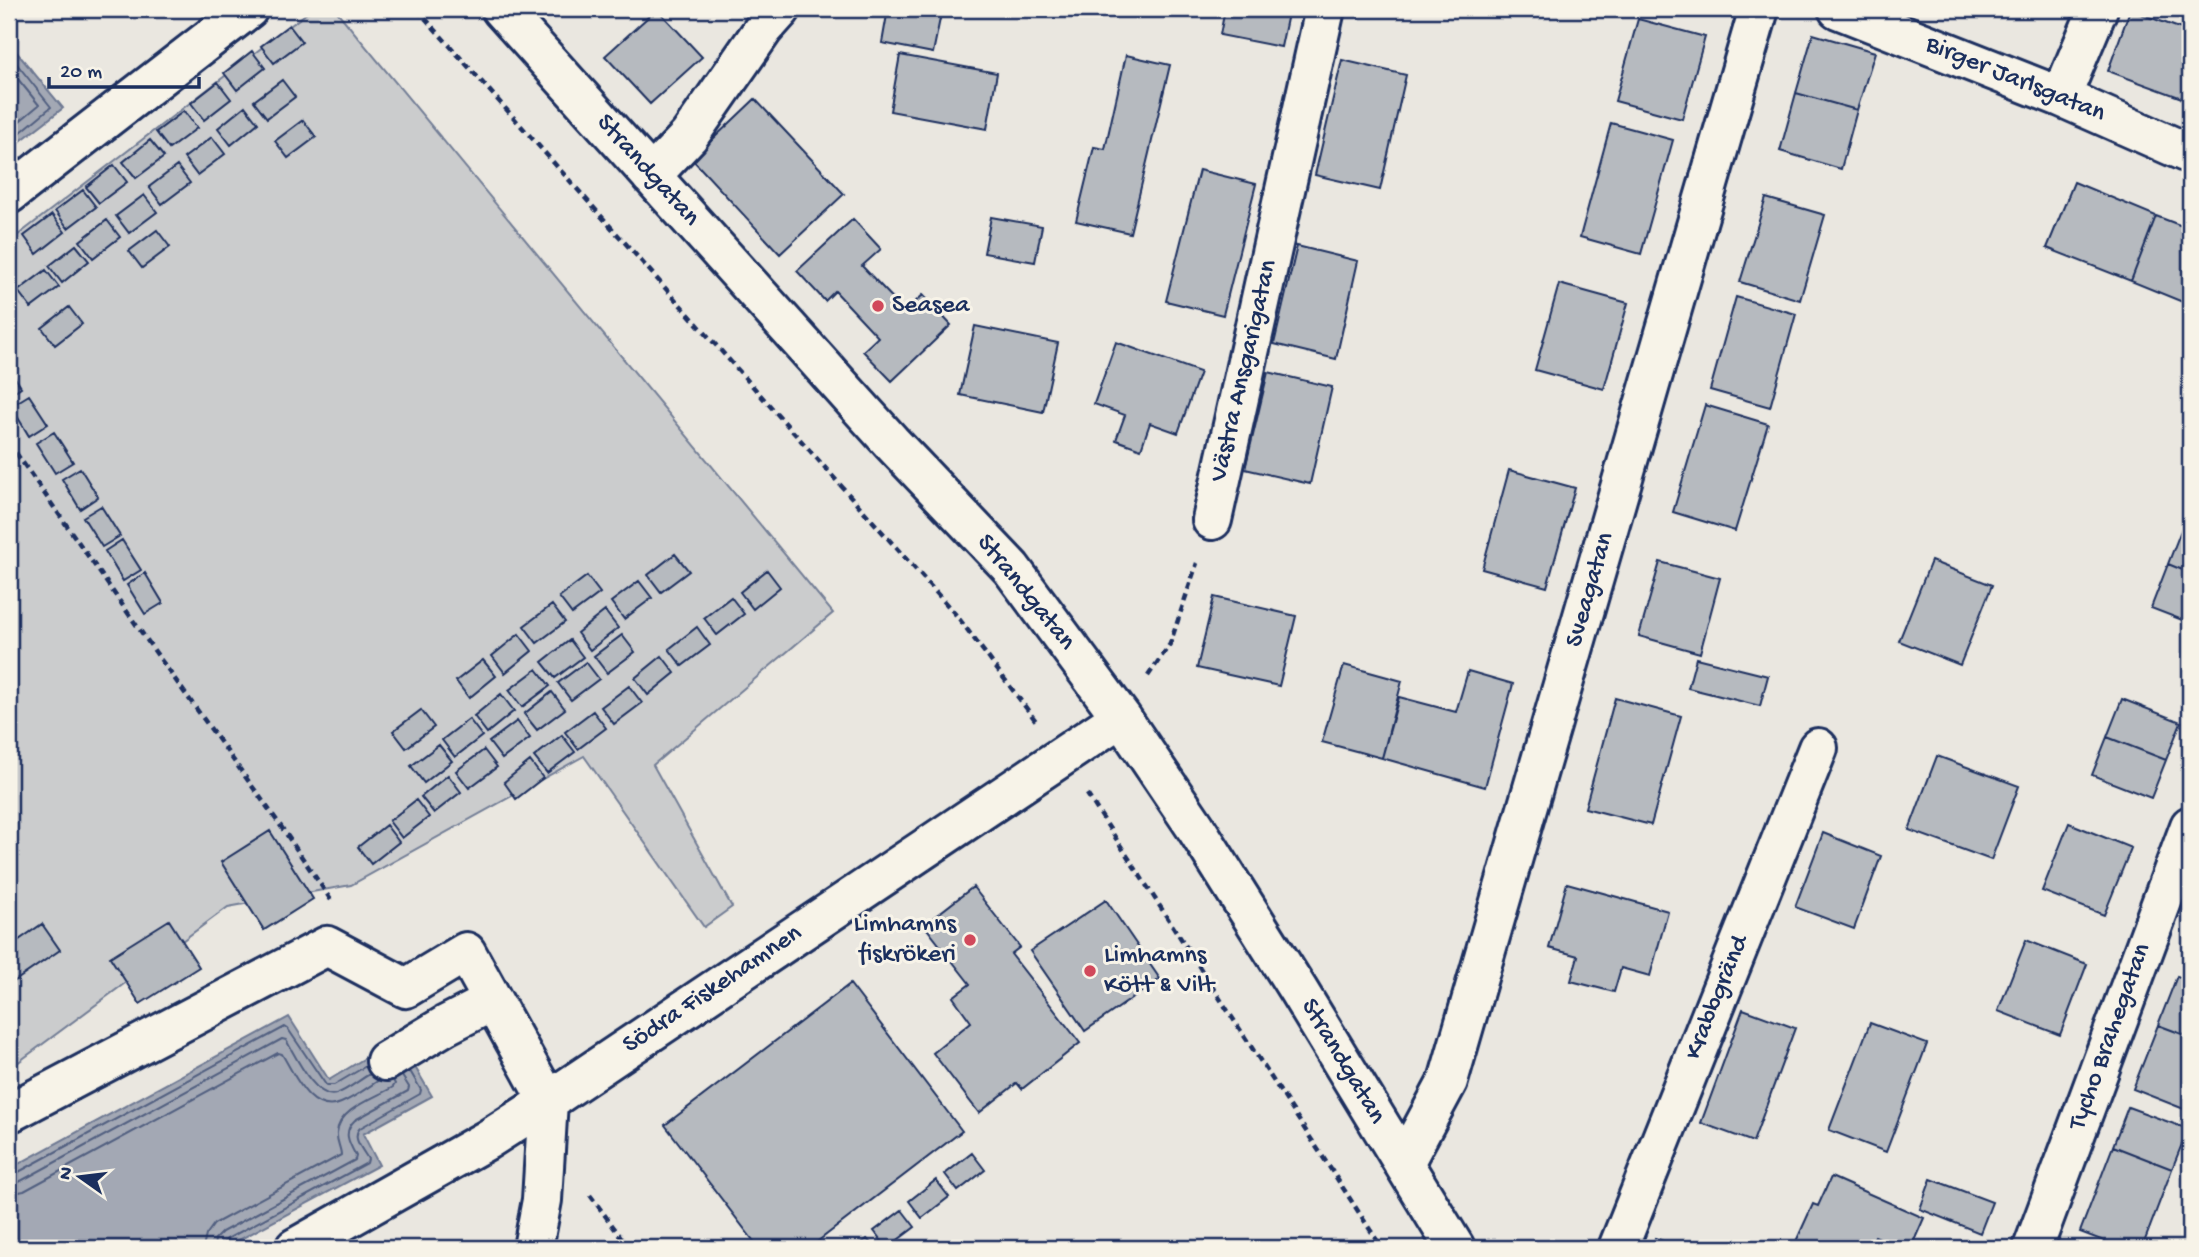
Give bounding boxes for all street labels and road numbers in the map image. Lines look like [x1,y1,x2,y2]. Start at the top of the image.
street label: Birger Jarlsgatan [1920,29,2110,130]
street label: Strandgatan [588,108,706,234]
street label: Västra Ansgarigatan [1204,256,1286,486]
street label: Sveagatan [1560,528,1622,651]
street label: Strandgatan [969,529,1082,658]
street label: Södra Fiskehamnen [618,918,809,1061]
street label: Krabbgränd [1679,930,1758,1065]
street label: Tycho Brahegatan [2062,939,2159,1136]
street label: Strandgatan [1293,994,1392,1131]

